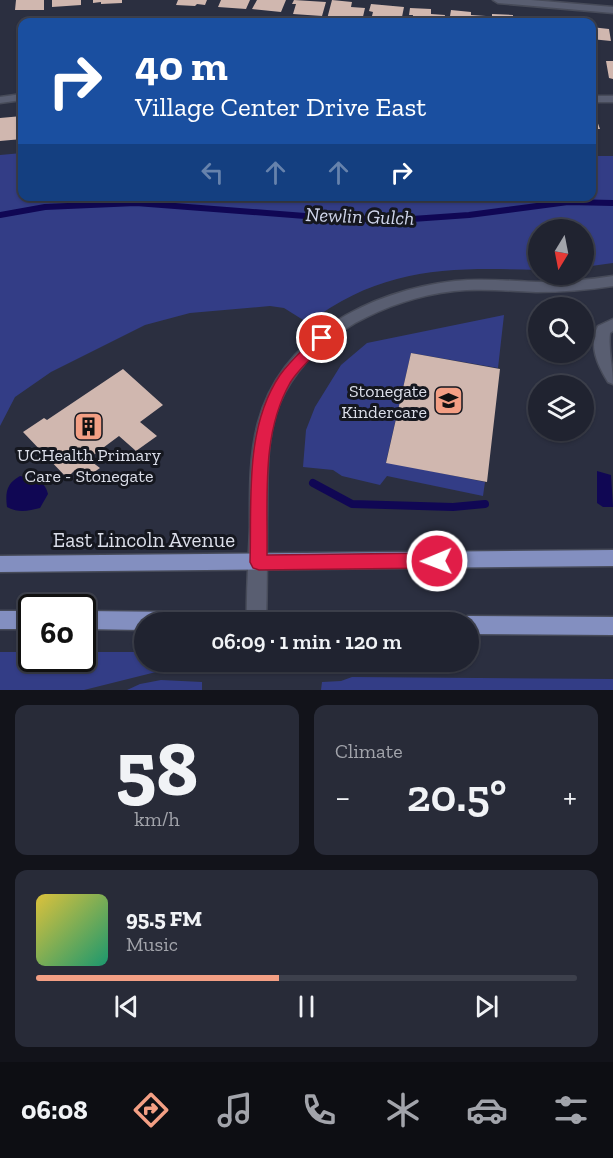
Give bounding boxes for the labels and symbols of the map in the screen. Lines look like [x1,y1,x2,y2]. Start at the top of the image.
water label: Newlin Gulch [305,202,415,230]
north arrow [528,219,594,285]
pin [296,312,347,363]
place label: Stonegate Kindercare [341,380,427,423]
school or university icon: Stonegate Kindercare [432,385,464,417]
building icon: UCHealth Primary Care - Stonegate [73,410,105,442]
place label: UCHealth Primary Care - Stonegate [17,444,162,487]
street label: East Lincoln Avenue [53,527,235,552]
position arrow [405,529,469,593]
speed limit sign: 60 [18,594,96,672]

